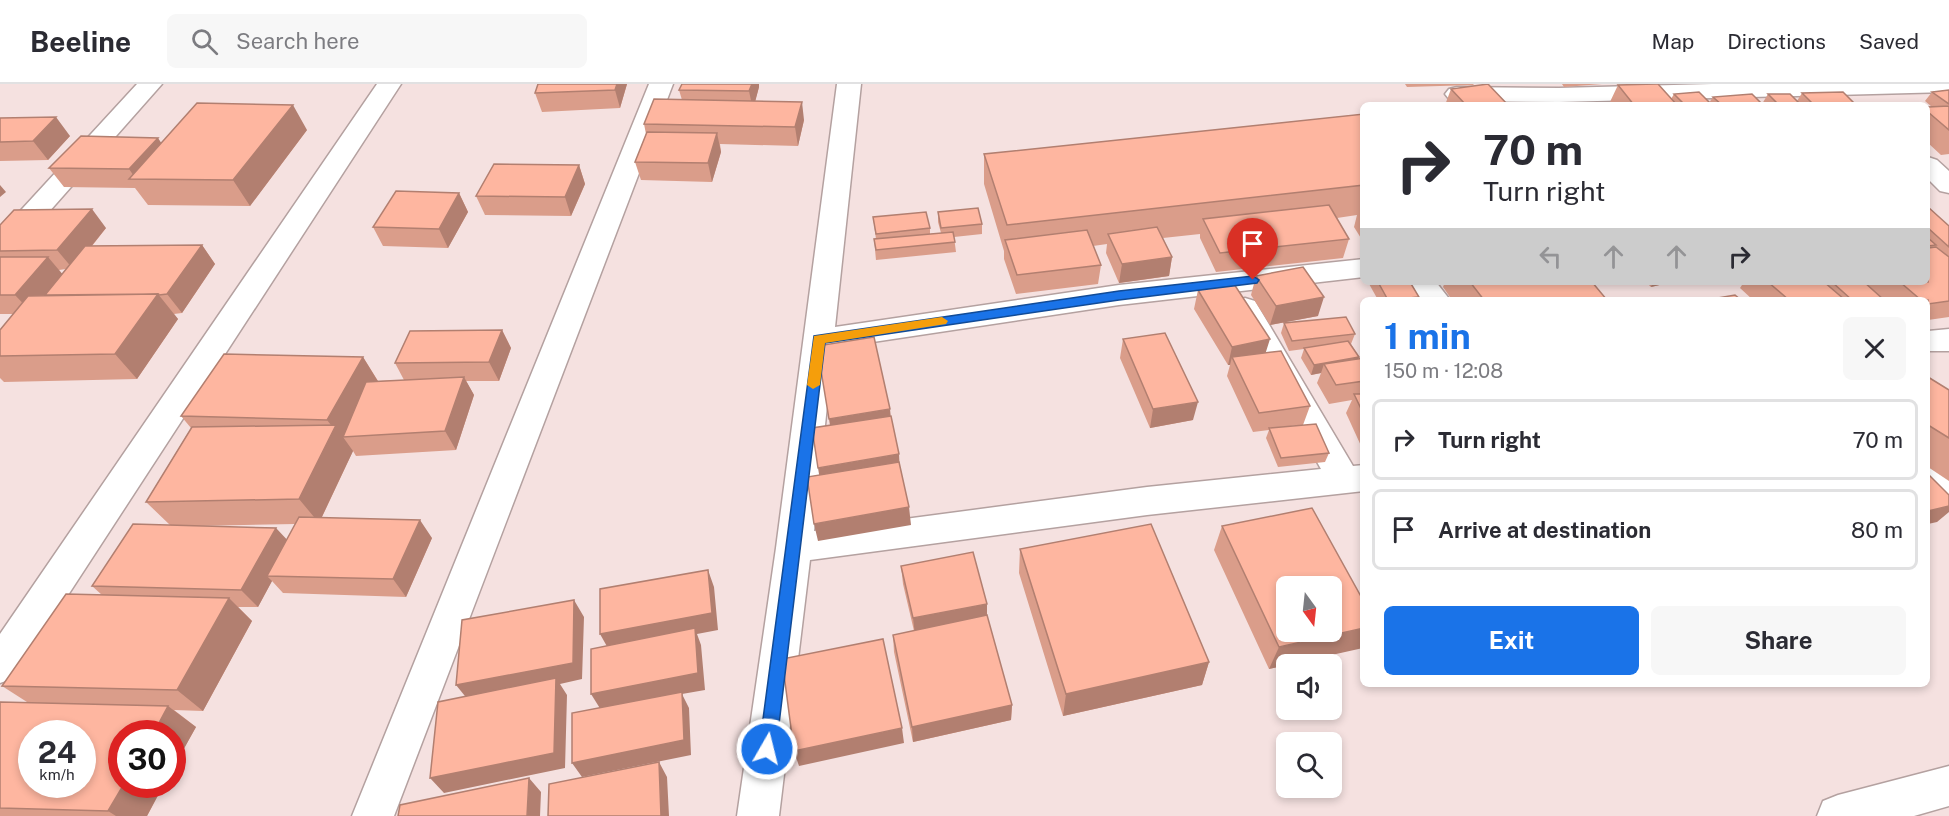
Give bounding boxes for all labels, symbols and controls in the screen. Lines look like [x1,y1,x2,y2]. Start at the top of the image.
search box [167,14,587,68]
text: Beeline [30,25,131,58]
icon: search [188,25,221,58]
text: Search here [236,28,360,54]
text: Map [1652,29,1694,54]
text: Directions [1727,29,1826,54]
text: Saved [1859,29,1919,54]
text: 70 m [1483,125,1583,174]
icon: right [1384,126,1462,204]
text: Turn right [1483,175,1606,207]
pin [1227,218,1278,280]
icon: arrive [1236,227,1269,260]
icon: left [1534,240,1567,273]
icon: ahead [1597,240,1630,273]
icon: ahead [1660,240,1693,273]
icon: right [1723,240,1756,273]
text: 1 min [1384,315,1471,357]
button: close [1843,317,1906,380]
text: 150 m · 12:08 [1384,359,1503,383]
icon: right [1387,423,1420,456]
text: Turn right [1438,427,1541,453]
text: 70 m [1852,427,1903,453]
icon: arrive [1387,513,1420,546]
text: Arrive at destination [1438,517,1651,543]
text: 80 m [1851,517,1903,543]
north arrow [1276,576,1342,642]
map controls [1276,576,1342,798]
button: Exit [1384,606,1639,675]
button: Share [1651,606,1906,675]
button: sound [1276,654,1342,720]
position arrow [735,717,799,781]
speed limit sign: 30 [108,720,186,798]
button: search [1276,732,1342,798]
text: 24 [38,734,76,770]
text: km/h [39,766,75,783]

